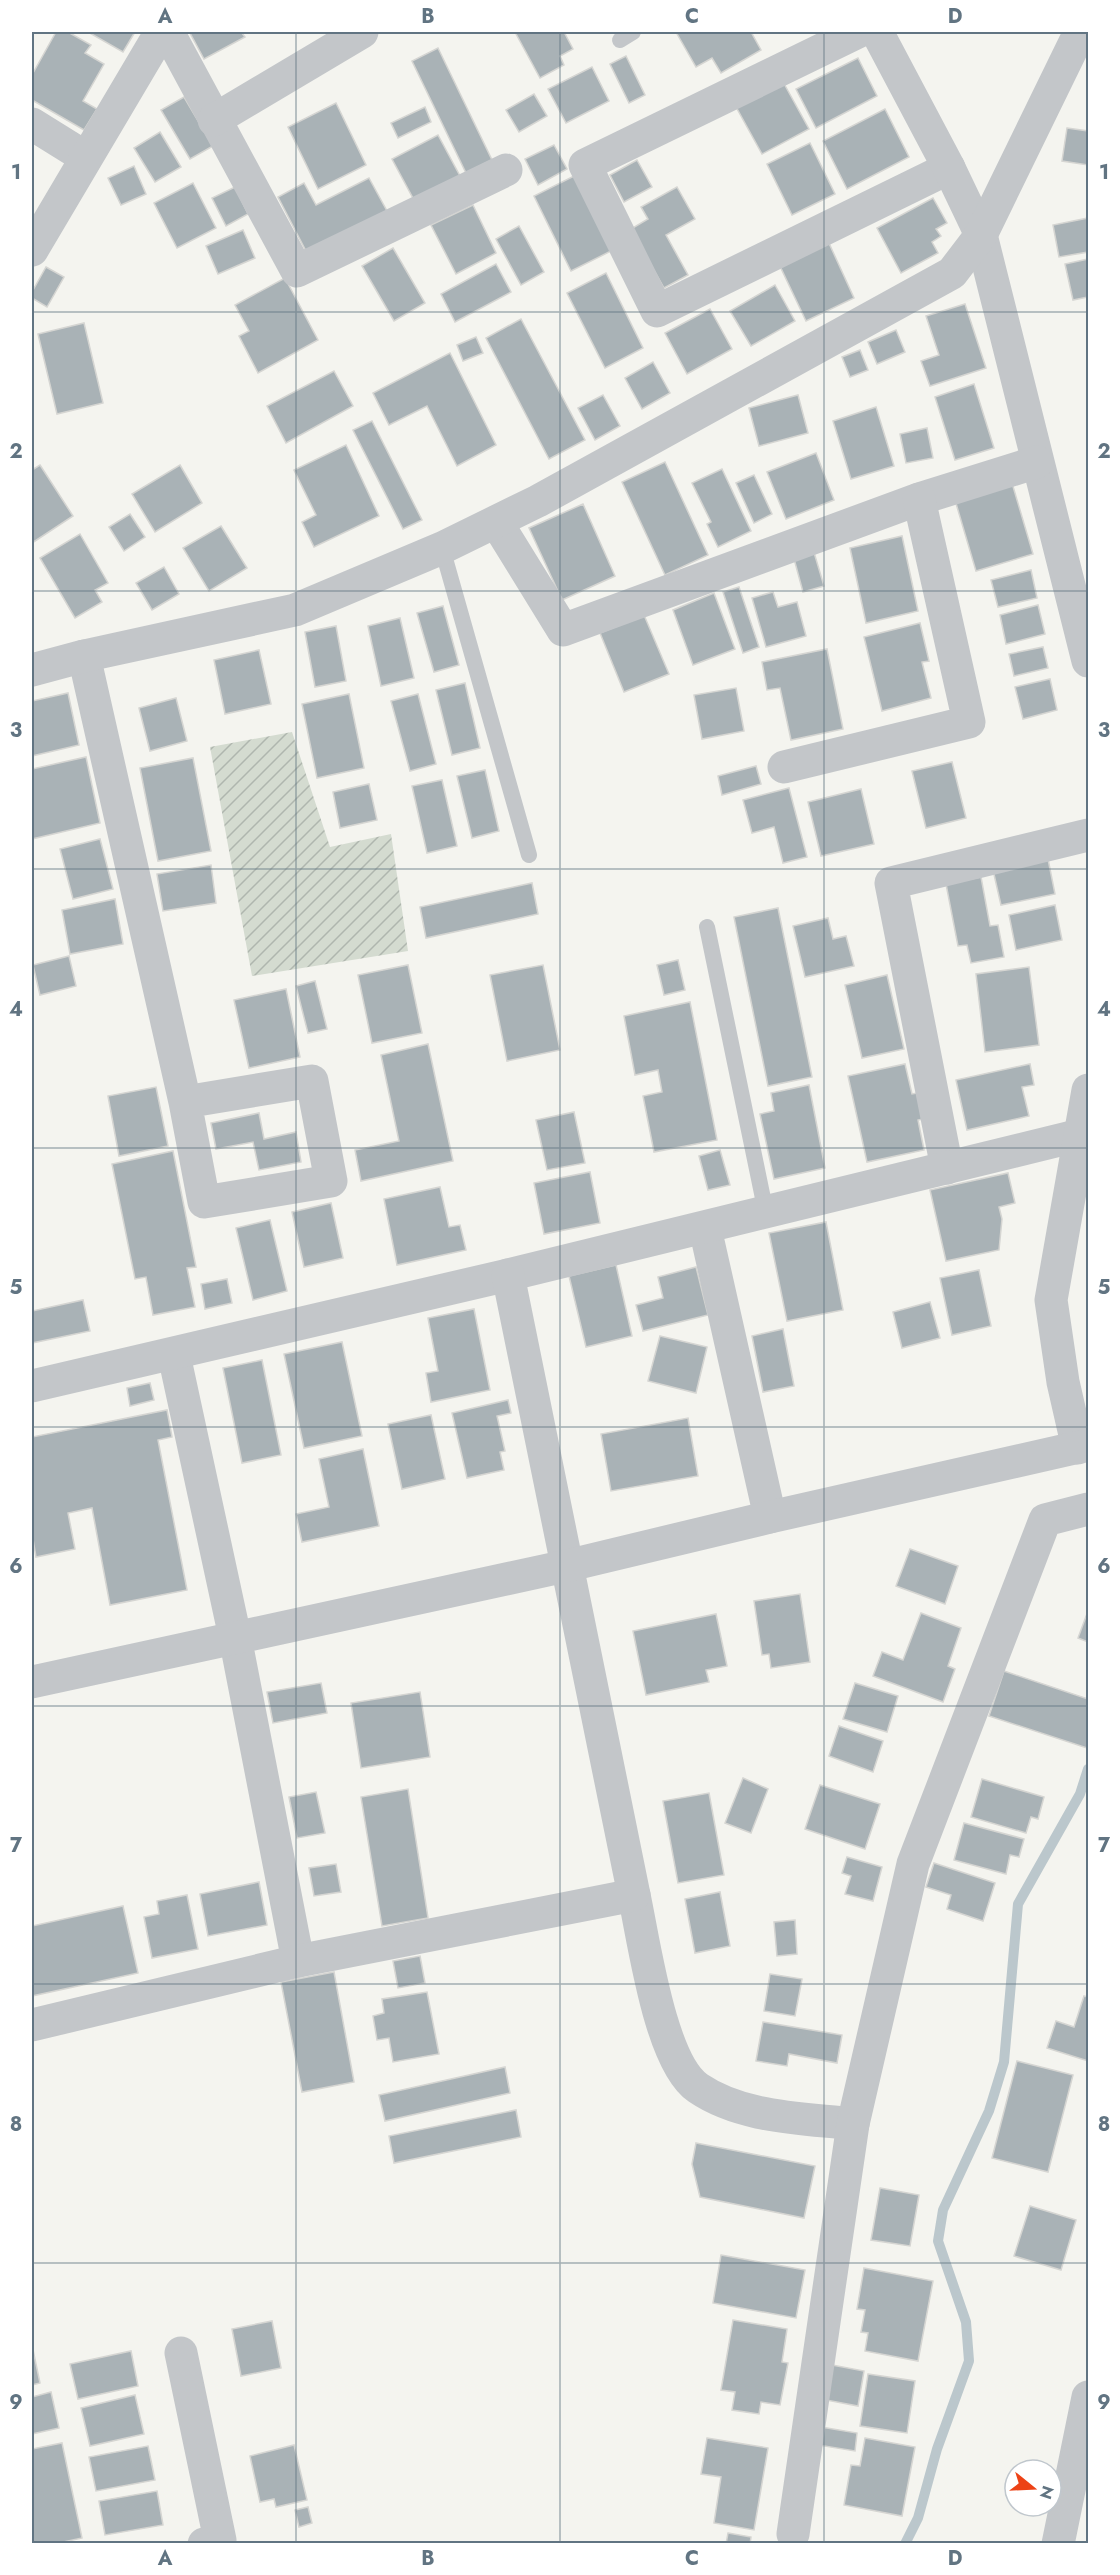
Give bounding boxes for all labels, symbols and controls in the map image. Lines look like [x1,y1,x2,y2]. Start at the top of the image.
text: A [157,2,173,31]
text: B [421,2,435,31]
text: C [685,2,699,31]
text: D [948,2,962,31]
text: 1 [11,158,21,187]
text: 1 [1099,158,1109,187]
text: 2 [9,437,23,466]
text: 2 [1097,437,1111,466]
text: 3 [10,716,22,745]
text: 3 [1098,716,1110,745]
text: 4 [9,995,23,1024]
text: 4 [1097,995,1111,1024]
text: 5 [10,1273,23,1302]
text: 5 [1098,1273,1111,1302]
text: 6 [9,1552,23,1581]
text: 6 [1097,1552,1111,1581]
text: 7 [10,1831,23,1860]
text: 7 [1098,1831,1111,1860]
text: 8 [10,2110,22,2139]
text: 8 [1098,2110,1110,2139]
text: 9 [9,2388,23,2417]
text: 9 [1097,2388,1111,2417]
north arrow [1003,2458,1063,2518]
text: N [1034,2483,1060,2502]
text: A [157,2544,173,2573]
text: B [421,2544,435,2573]
text: C [685,2544,699,2573]
text: D [948,2544,962,2573]

